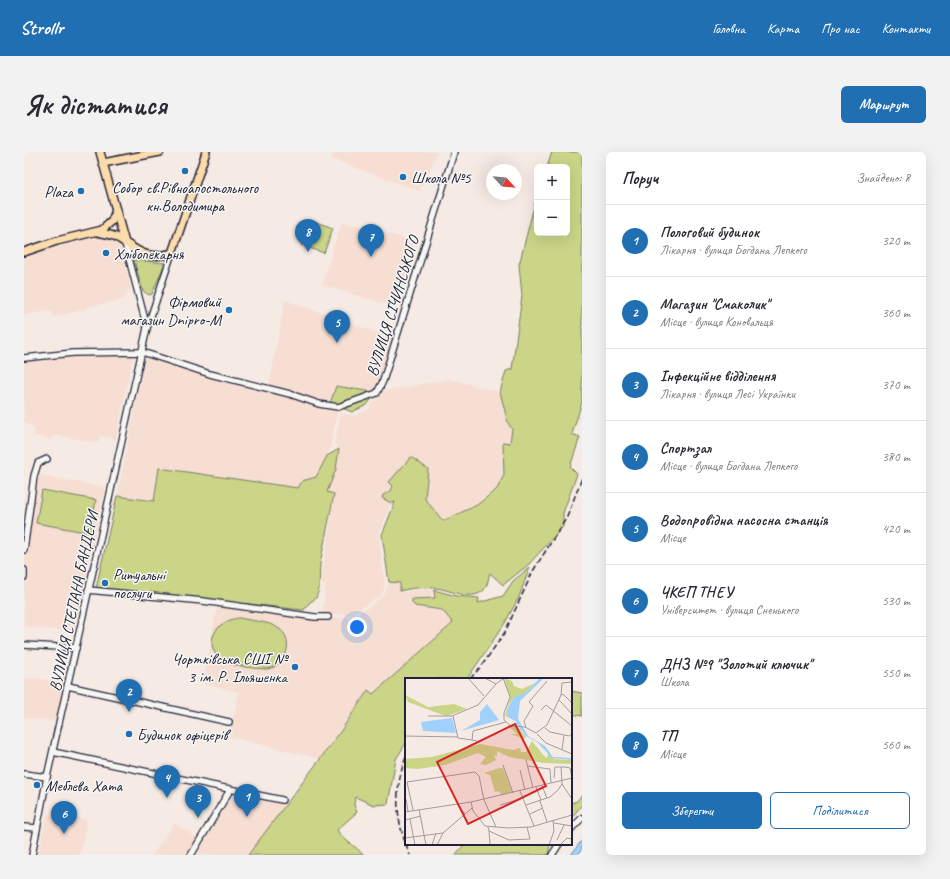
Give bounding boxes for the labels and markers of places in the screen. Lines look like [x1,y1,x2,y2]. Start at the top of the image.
marker: Собор св.Рівноапостольного кн.Володимира [180,166,190,176]
place label: Школа №5 [411,168,471,188]
marker: Школа №5 [398,172,408,182]
place label: Собор св.Рівноапостольного кн.Володимира [112,178,259,216]
place label: Plaza [44,182,75,202]
marker: Plaza [76,186,86,196]
pin: 8 [295,219,321,252]
pin: 7 [358,224,384,257]
place label: Хлібопекарня [114,244,185,264]
marker: Хлібопекарня [101,248,111,258]
place label: Фірмовий магазин Dnipro-M [120,292,222,330]
marker: Фірмовий магазин Dnipro-M [224,305,234,315]
pin: 5 [324,310,350,343]
place label: Ритуальні послуги [113,565,167,603]
marker: Ритуальні послуги [100,578,110,588]
place label: Чортківська СШІ № 3 ім. Р. Ільяшенка [172,649,290,687]
marker: Чортківська СШІ № 3 ім. Р. Ільяшенка [290,662,300,672]
pin: 2 [116,679,142,712]
place label: Будинок офіцерів [137,725,232,745]
marker: Будинок офіцерів [124,729,134,739]
pin: 4 [154,765,180,798]
place label: Меблева Хата [45,776,123,796]
marker: Меблева Хата [32,780,42,790]
pin: 1 [234,784,260,817]
pin: 3 [185,785,211,818]
pin: 6 [51,801,77,834]

